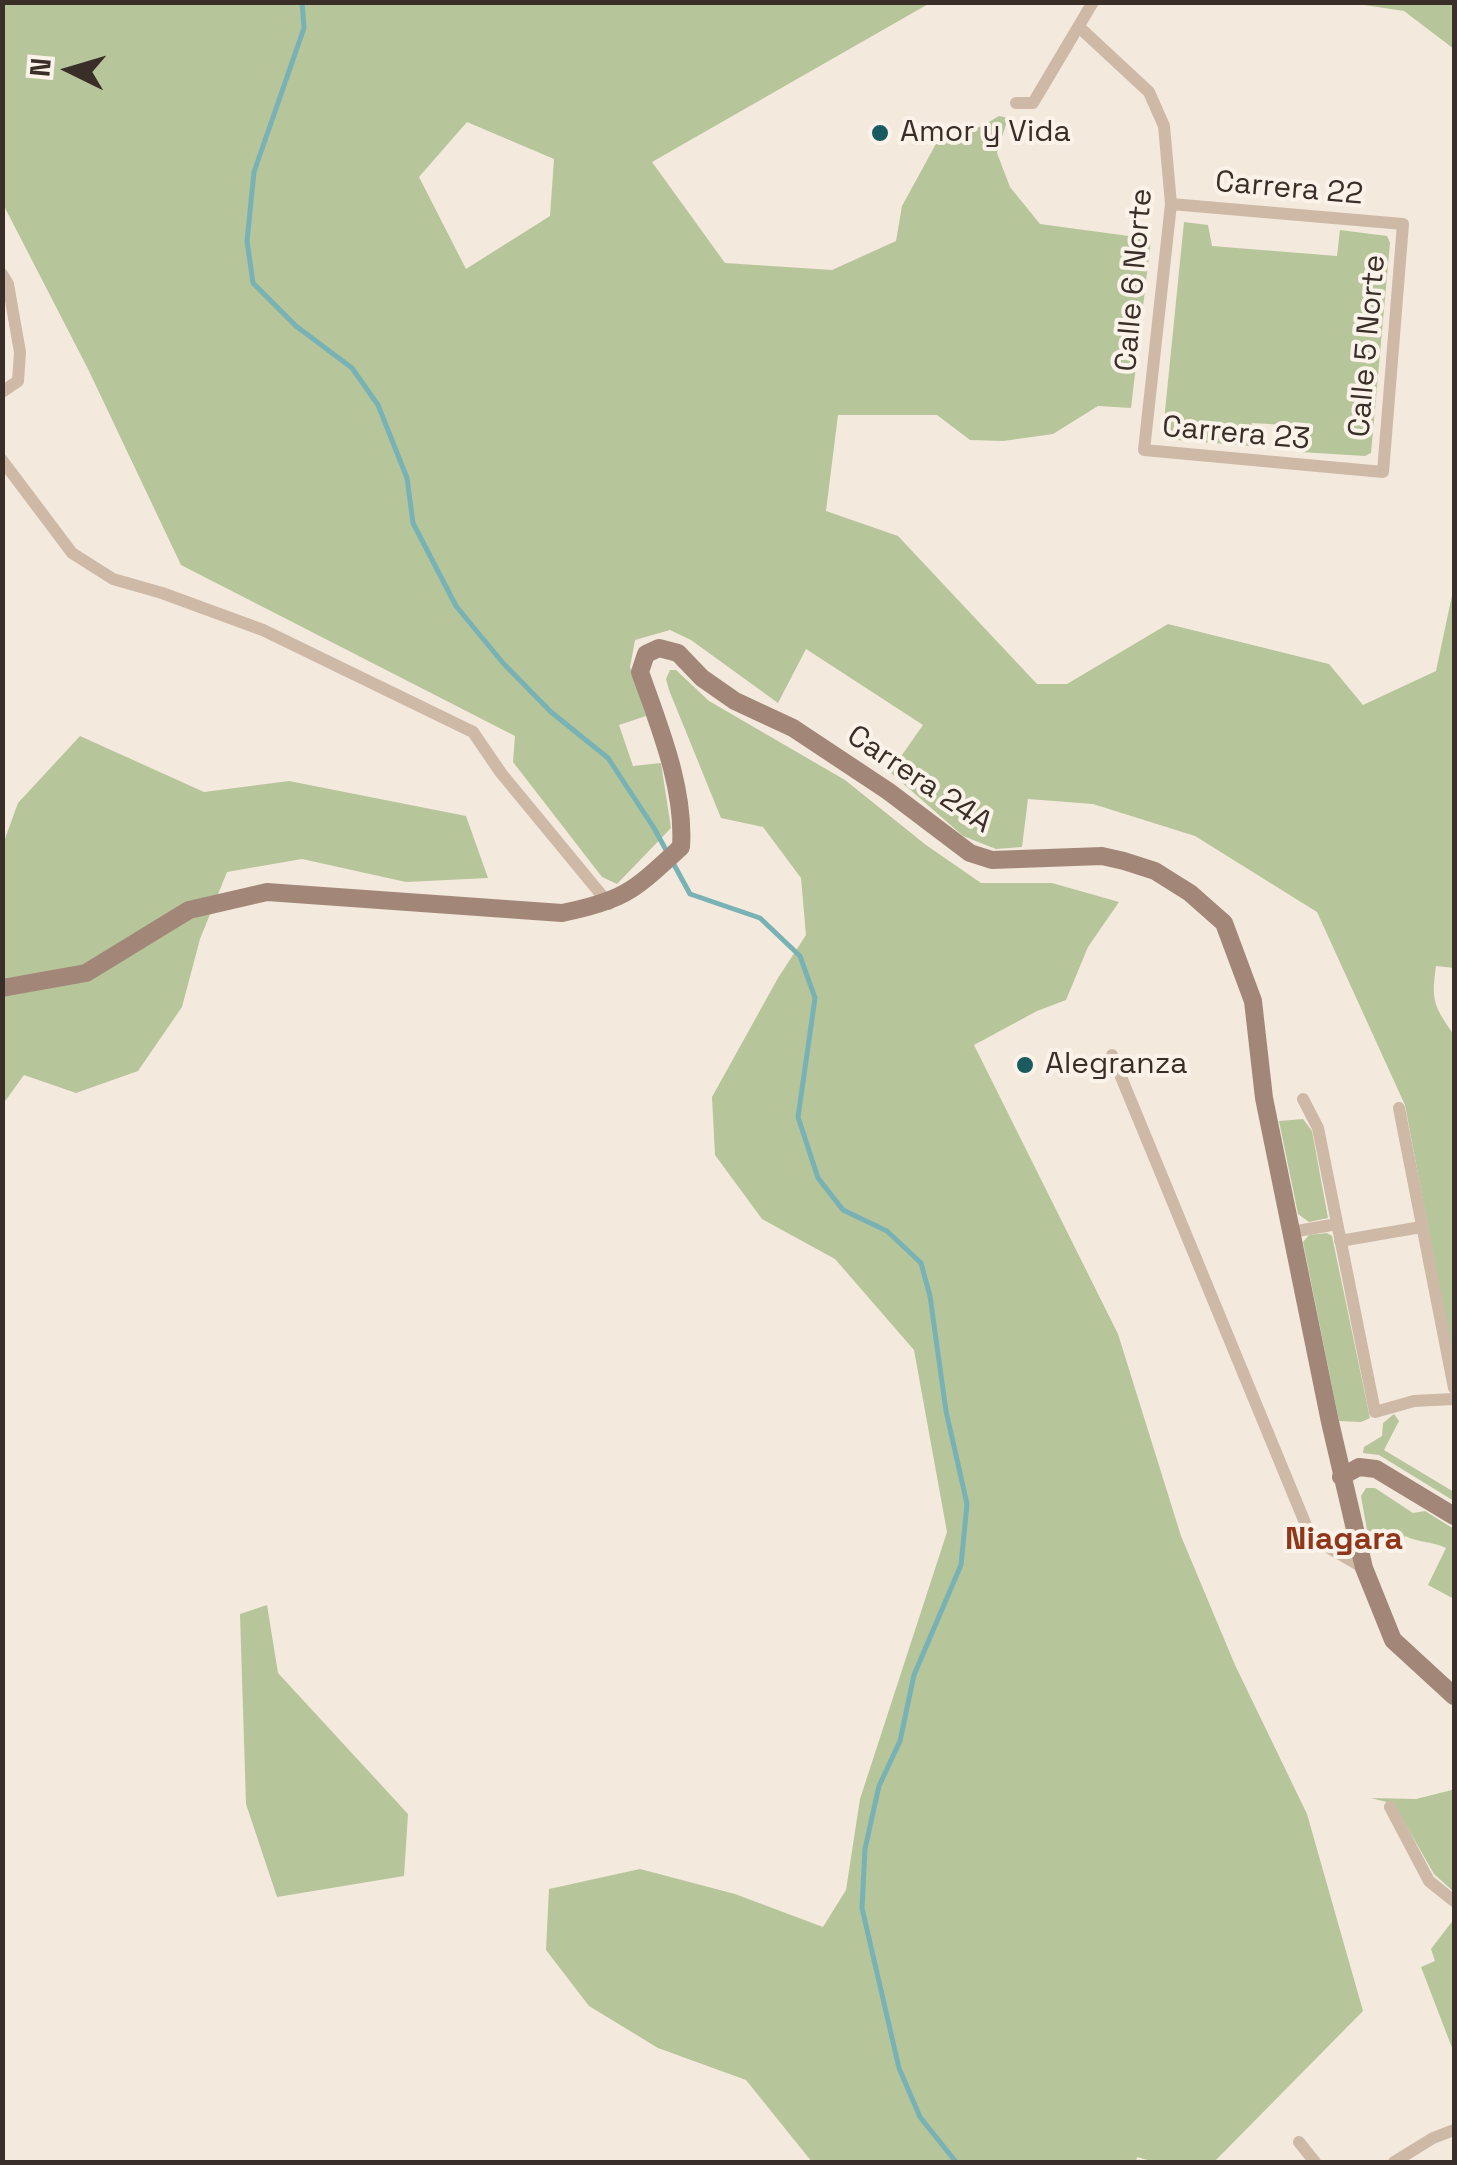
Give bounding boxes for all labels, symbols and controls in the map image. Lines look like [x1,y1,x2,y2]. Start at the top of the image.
north arrow [20,20,120,120]
text: N [21,56,59,78]
place label: Amor y Vida [900,115,1071,151]
marker: Amor y Vida [869,122,891,144]
street label: Carrera 22 [1214,165,1364,213]
street label: Calle 6 Norte [1109,187,1161,373]
street label: Calle 5 Norte [1342,253,1394,439]
street label: Carrera 23 [1161,410,1311,458]
street label: Carrera 24A [840,718,998,842]
place label: Alegranza [1045,1047,1188,1083]
marker: Alegranza [1014,1054,1036,1076]
district label: Niagara [1285,1521,1403,1559]

